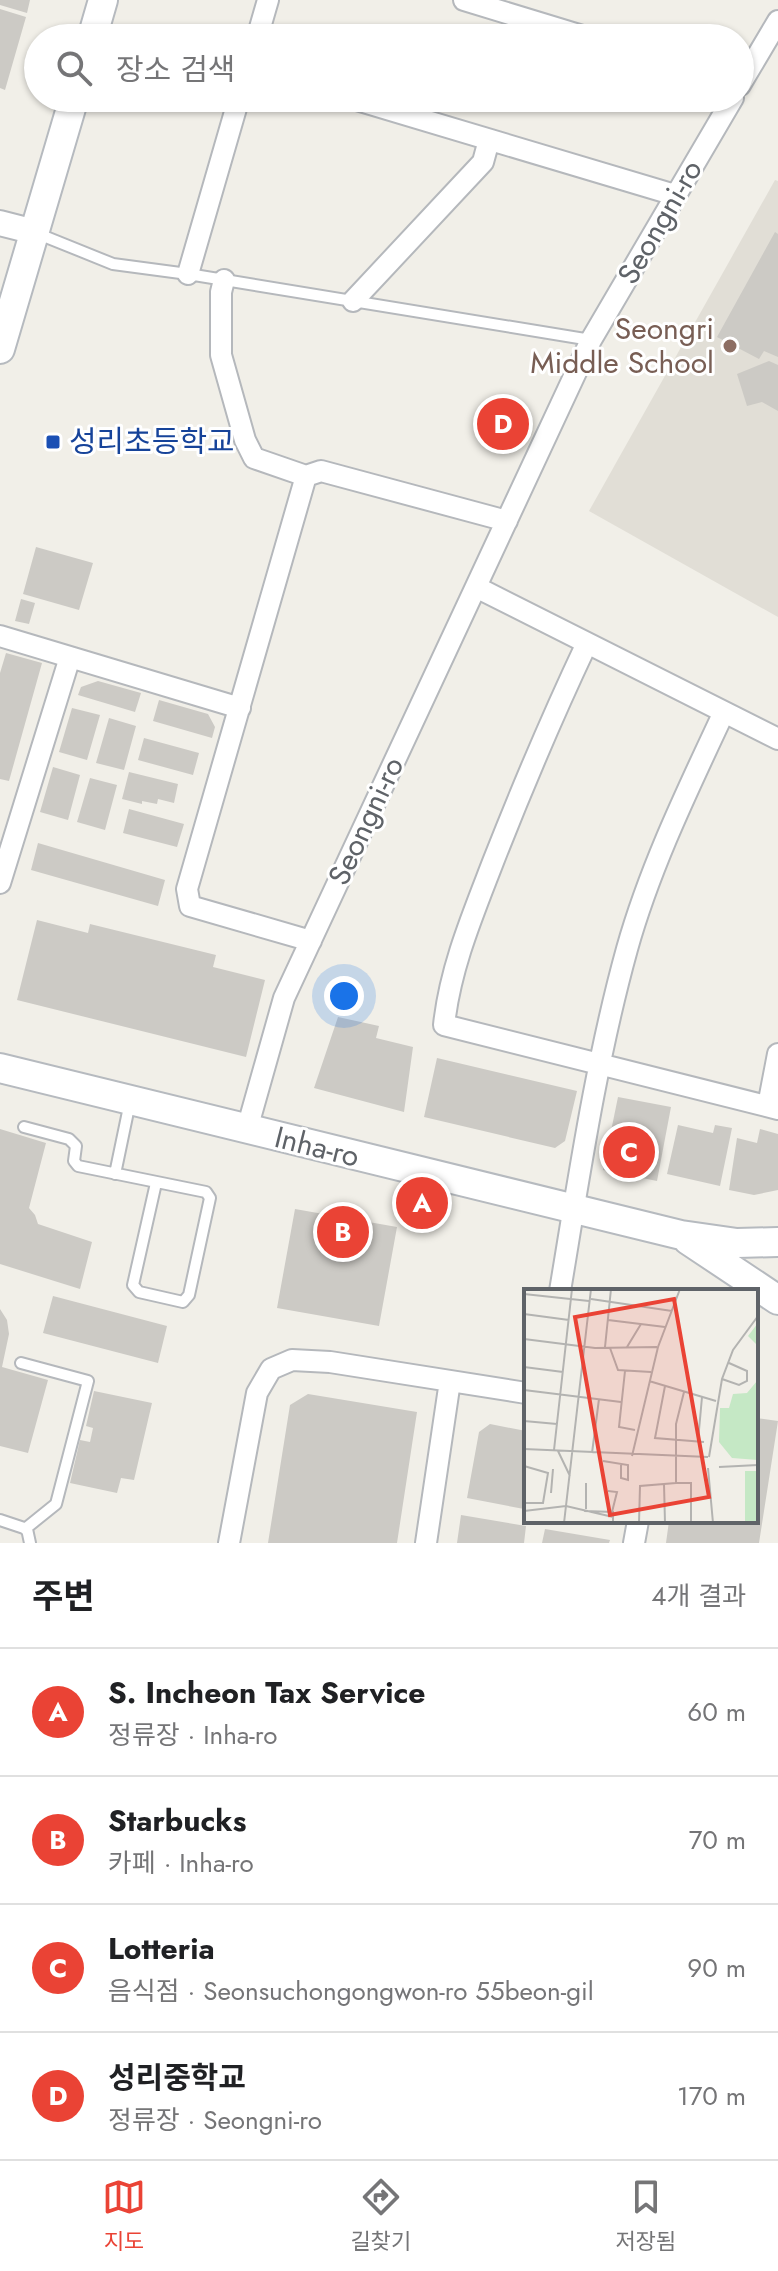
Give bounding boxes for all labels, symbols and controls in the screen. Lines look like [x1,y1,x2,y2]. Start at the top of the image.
search box [24,24,754,112]
icon: search [52,46,96,90]
text: 장소 검색 [116,48,235,91]
street label: Seongni-ro [607,152,712,292]
place label: Seongri Middle School [530,307,714,384]
marker: Seongri Middle School [721,337,739,355]
pin: D [477,394,529,454]
place label: 성리초등학교 [69,420,235,463]
marker: 성리초등학교 [44,433,62,451]
street label: Seongni-ro [317,750,414,892]
your location [324,976,364,1016]
street label: Inha-ro [270,1115,364,1178]
pin: C [603,1122,655,1182]
pin: A [396,1173,448,1233]
pin: B [317,1202,369,1262]
inset map [524,1289,758,1523]
text: 주변 [32,1572,95,1621]
text: 4개 결과 [651,1577,746,1615]
text: S. Incheon Tax Service [108,1671,426,1714]
text: A [48,1693,68,1731]
text: 60 m [687,1693,746,1731]
text: 정류장 · Inha-ro [108,1716,278,1754]
text: Starbucks [108,1799,246,1842]
text: B [49,1821,67,1859]
text: 70 m [689,1821,746,1859]
text: 카페 · Inha-ro [108,1844,254,1882]
text: Lotteria [108,1927,215,1970]
text: C [49,1949,67,1987]
text: 90 m [687,1949,746,1987]
text: 음식점 · Seonsuchongongwon-ro 55beon-gil [108,1972,594,2010]
text: 성리중학교 [108,2056,246,2099]
text: D [48,2077,68,2115]
text: 170 m [677,2077,746,2115]
text: 정류장 · Seongni-ro [108,2101,322,2139]
tab: 지도 [102,2175,146,2257]
tab: 길찾기 [350,2175,411,2257]
tab: 저장됨 [615,2175,676,2257]

